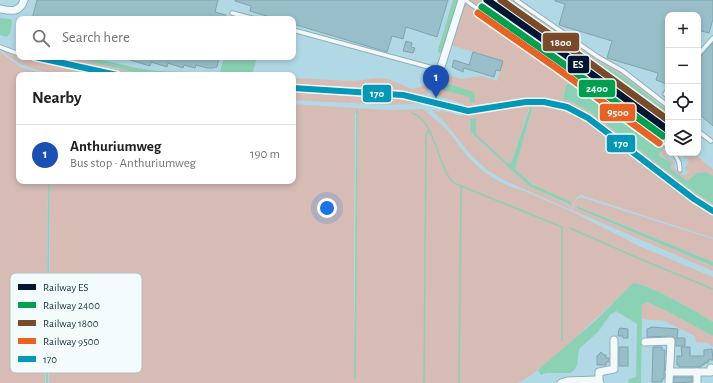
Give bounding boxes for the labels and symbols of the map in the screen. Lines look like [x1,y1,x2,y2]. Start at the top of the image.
line badge: 1800 [542,32,580,52]
text: 1800 [551,37,572,48]
line badge: ES [567,55,590,74]
text: ES [572,59,584,70]
pin: 1 [423,65,449,98]
line badge: 2400 [578,79,616,98]
text: 2400 [586,83,608,94]
line badge: 170 [362,84,392,103]
text: 170 [370,88,384,99]
line badge: 9500 [599,103,636,122]
text: 9500 [607,107,629,118]
line badge: 170 [606,134,636,153]
text: 170 [614,138,628,149]
your location [317,198,337,218]
legend [10,273,142,373]
text: Railway ES [43,282,89,293]
text: Railway 2400 [43,300,100,311]
text: Railway 1800 [43,318,99,329]
text: Railway 9500 [43,336,100,347]
text: 170 [43,354,57,365]

